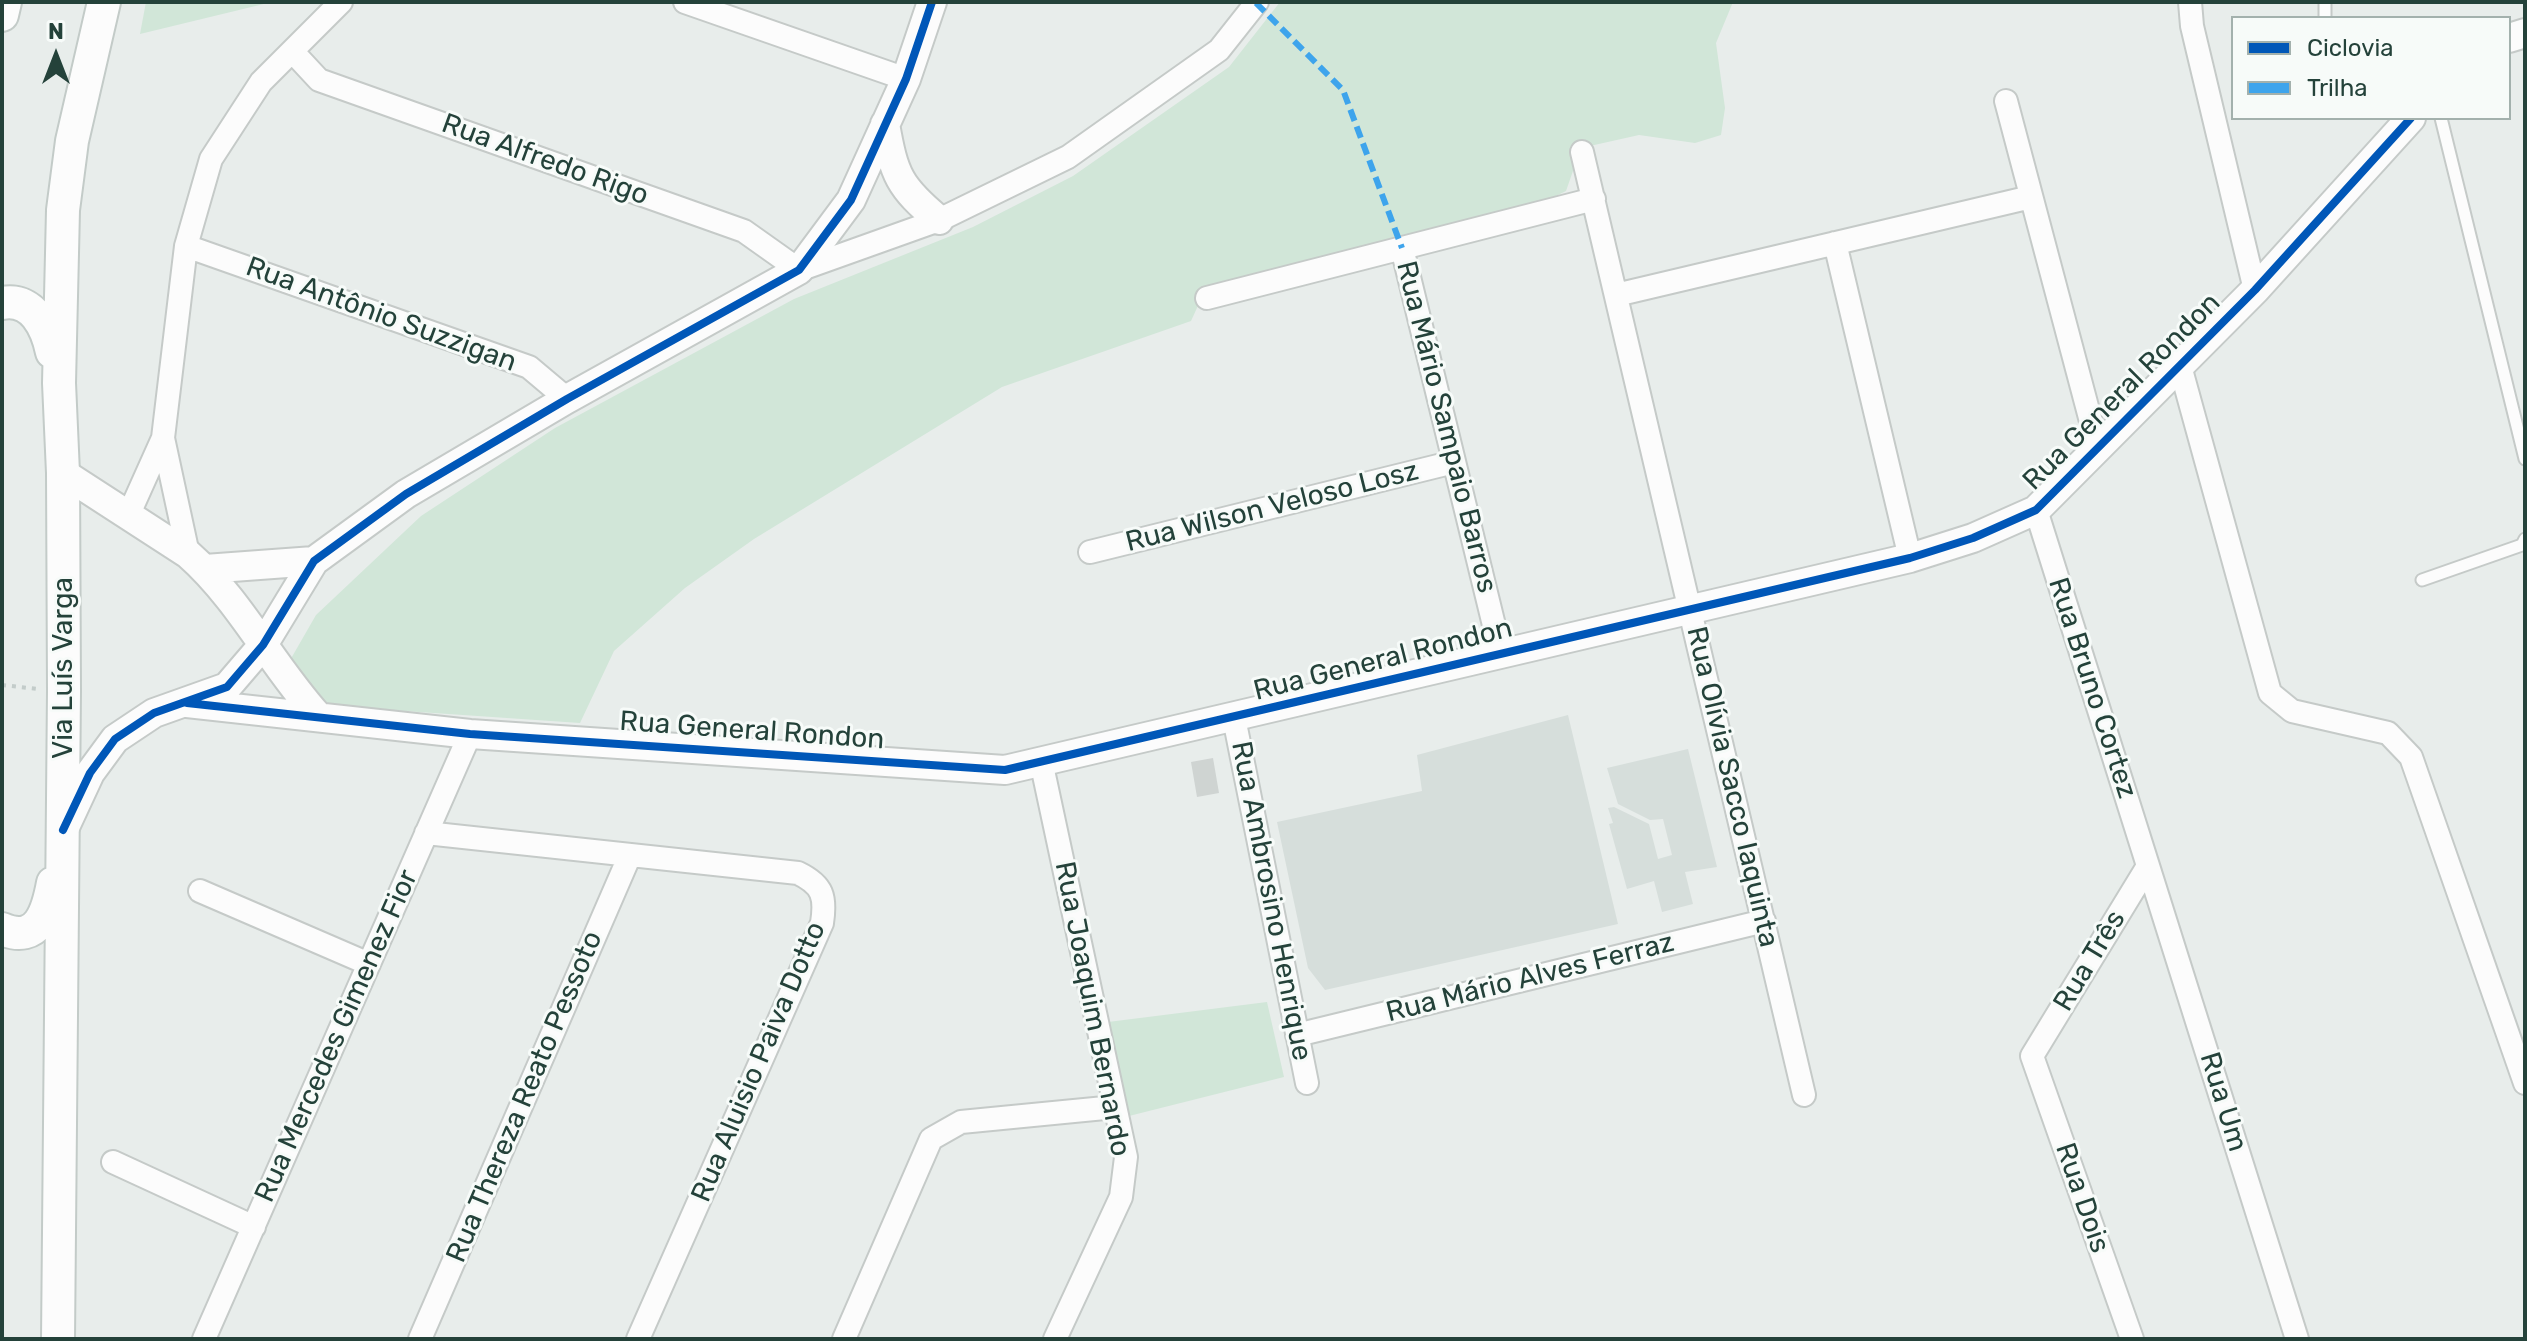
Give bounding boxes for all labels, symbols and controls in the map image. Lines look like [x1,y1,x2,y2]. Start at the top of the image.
north arrow [16,16,96,96]
legend [2231,16,2511,120]
text: N [48,18,64,45]
text: Ciclovia [2307,34,2394,62]
text: Trilha [2307,74,2368,102]
street label: Rua Alfredo Rigo [437,107,653,213]
street label: Rua Antônio Suzzigan [241,250,521,380]
street label: Rua Mário Sampaio Barros [1388,258,1504,596]
street label: Rua General Rondon [2016,286,2228,498]
street label: Rua Wilson Veloso Losz [1122,454,1422,560]
street label: Rua Bruno Cortez [2041,574,2143,802]
street label: Via Luís Varga [47,577,81,759]
street label: Rua General Rondon [1250,612,1516,708]
street label: Rua Olívia Sacco Iaquinta [1679,623,1785,951]
street label: Rua General Rondon [618,705,886,757]
street label: Rua Ambrosino Henrique [1224,739,1318,1063]
street label: Rua Joaquim Bernardo [1047,859,1137,1159]
street label: Rua Mercedes Gimenez Fior [248,865,426,1207]
street label: Rua Três [2047,904,2133,1018]
street label: Rua Aluisio Paiva Dotto [685,917,833,1207]
street label: Rua Thereza Reato Pessoto [440,926,610,1268]
street label: Rua Mário Alves Ferraz [1383,926,1677,1030]
street label: Rua Um [2192,1048,2254,1156]
street label: Rua Dois [2048,1139,2116,1257]

